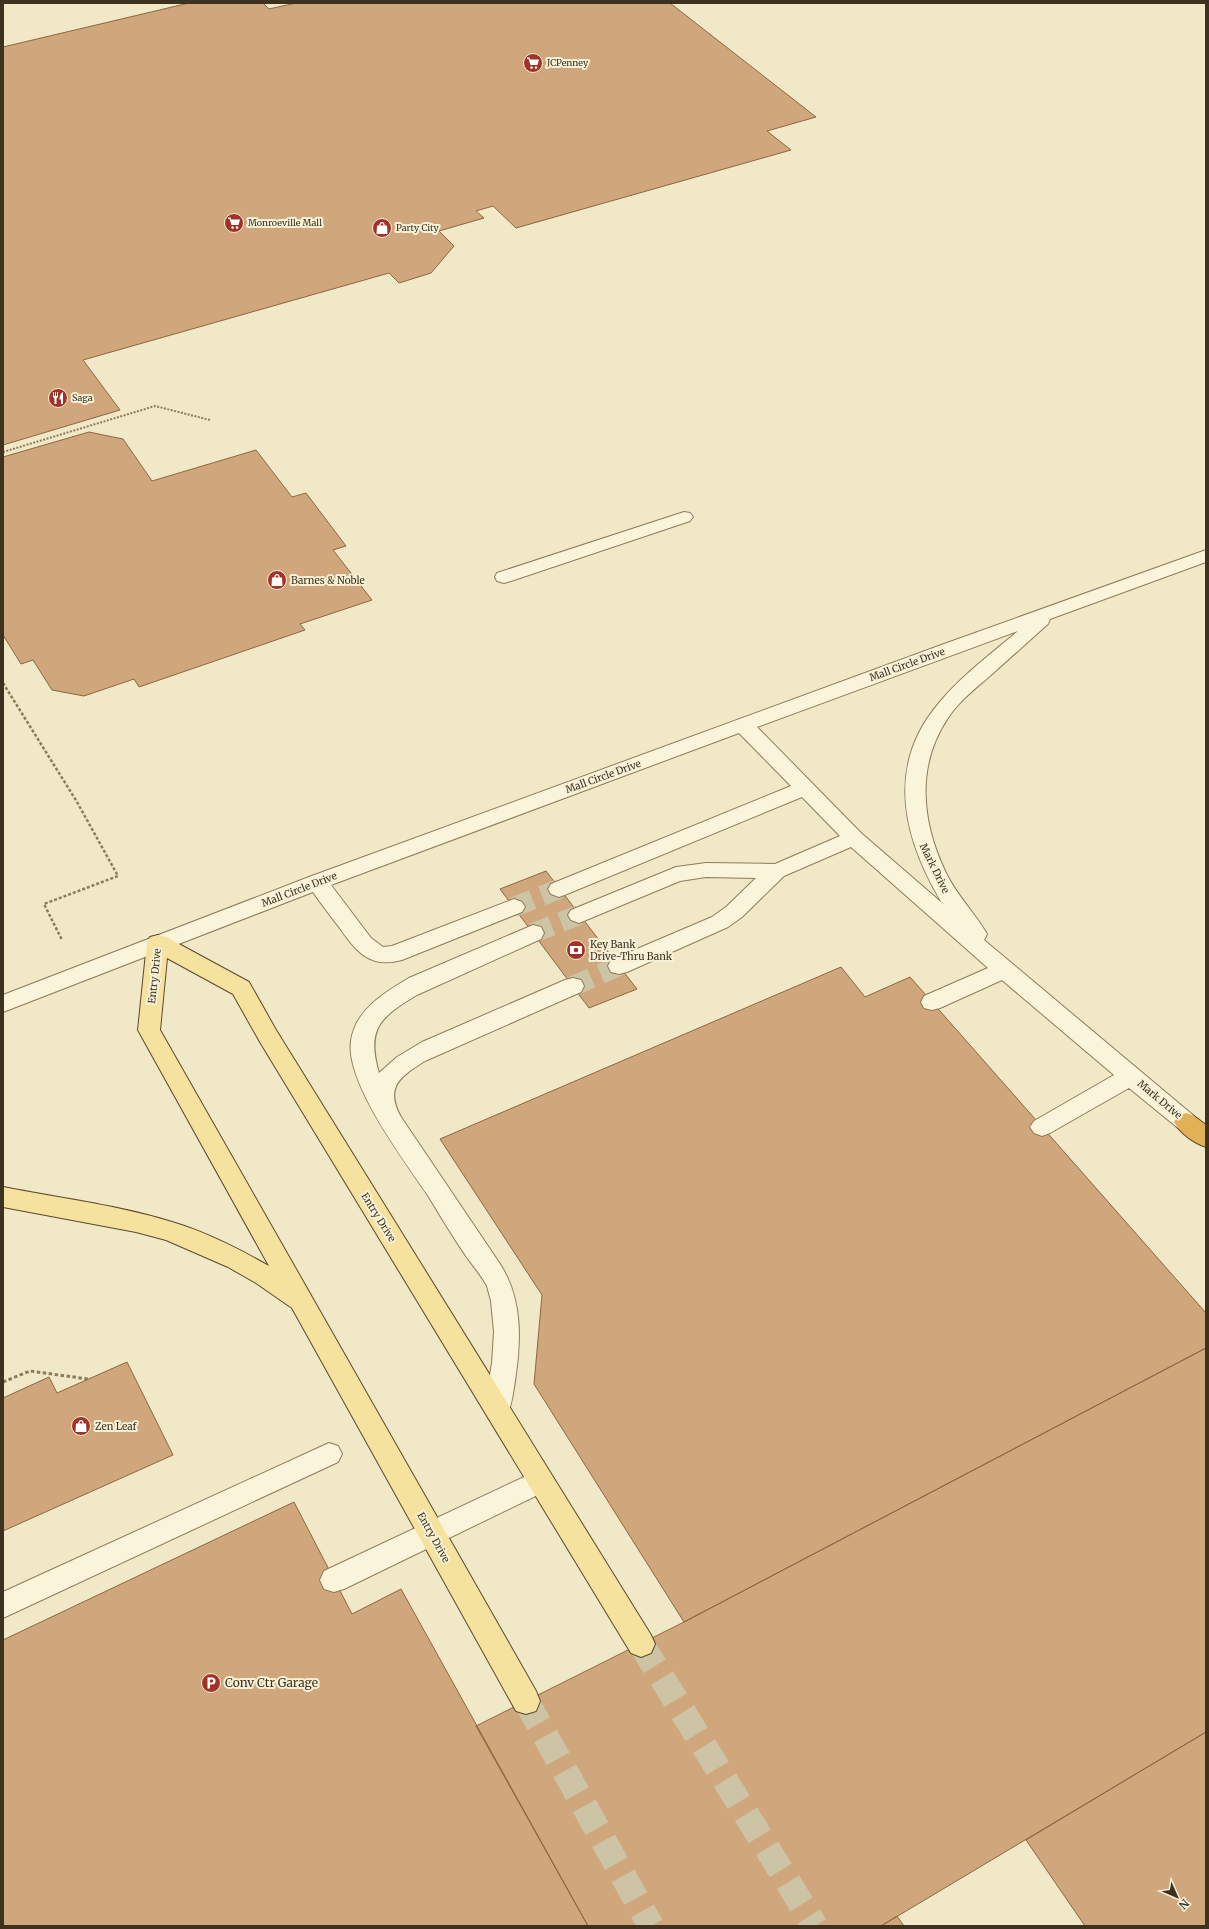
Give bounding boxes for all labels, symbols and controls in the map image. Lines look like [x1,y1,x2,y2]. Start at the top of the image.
supermarket icon: JCPenney [522,52,544,74]
place label: JCPenney [546,57,589,68]
supermarket icon: Monroeville Mall [223,212,245,234]
place label: Monroeville Mall [248,217,322,228]
shop icon: Party City [371,217,393,239]
place label: Party City [396,222,440,233]
restaurant icon: Saga [47,387,69,409]
place label: Saga [72,392,93,403]
shop icon: Barnes & Noble [266,569,288,591]
place label: Barnes & Noble [291,574,365,587]
street label: Mall Circle Drive [868,645,947,684]
street label: Mall Circle Drive [564,757,643,796]
street label: Mark Drive [917,841,952,895]
street label: Mall Circle Drive [260,869,339,910]
place label: Key Bank Drive-Thru Bank [590,938,673,963]
bank icon: Key Bank Drive-Thru Bank [565,939,587,961]
street label: Entry Drive [145,948,164,1004]
street label: Mark Drive [1135,1077,1185,1122]
street label: Entry Drive [358,1190,399,1244]
shop icon: Zen Leaf [70,1415,92,1437]
place label: Zen Leaf [95,1420,138,1433]
street label: Entry Drive [414,1510,453,1565]
parking icon: Conv Ctr Garage [200,1672,222,1694]
place label: Conv Ctr Garage [225,1675,318,1690]
north arrow [1157,1877,1197,1917]
text: N [1176,1896,1192,1912]

